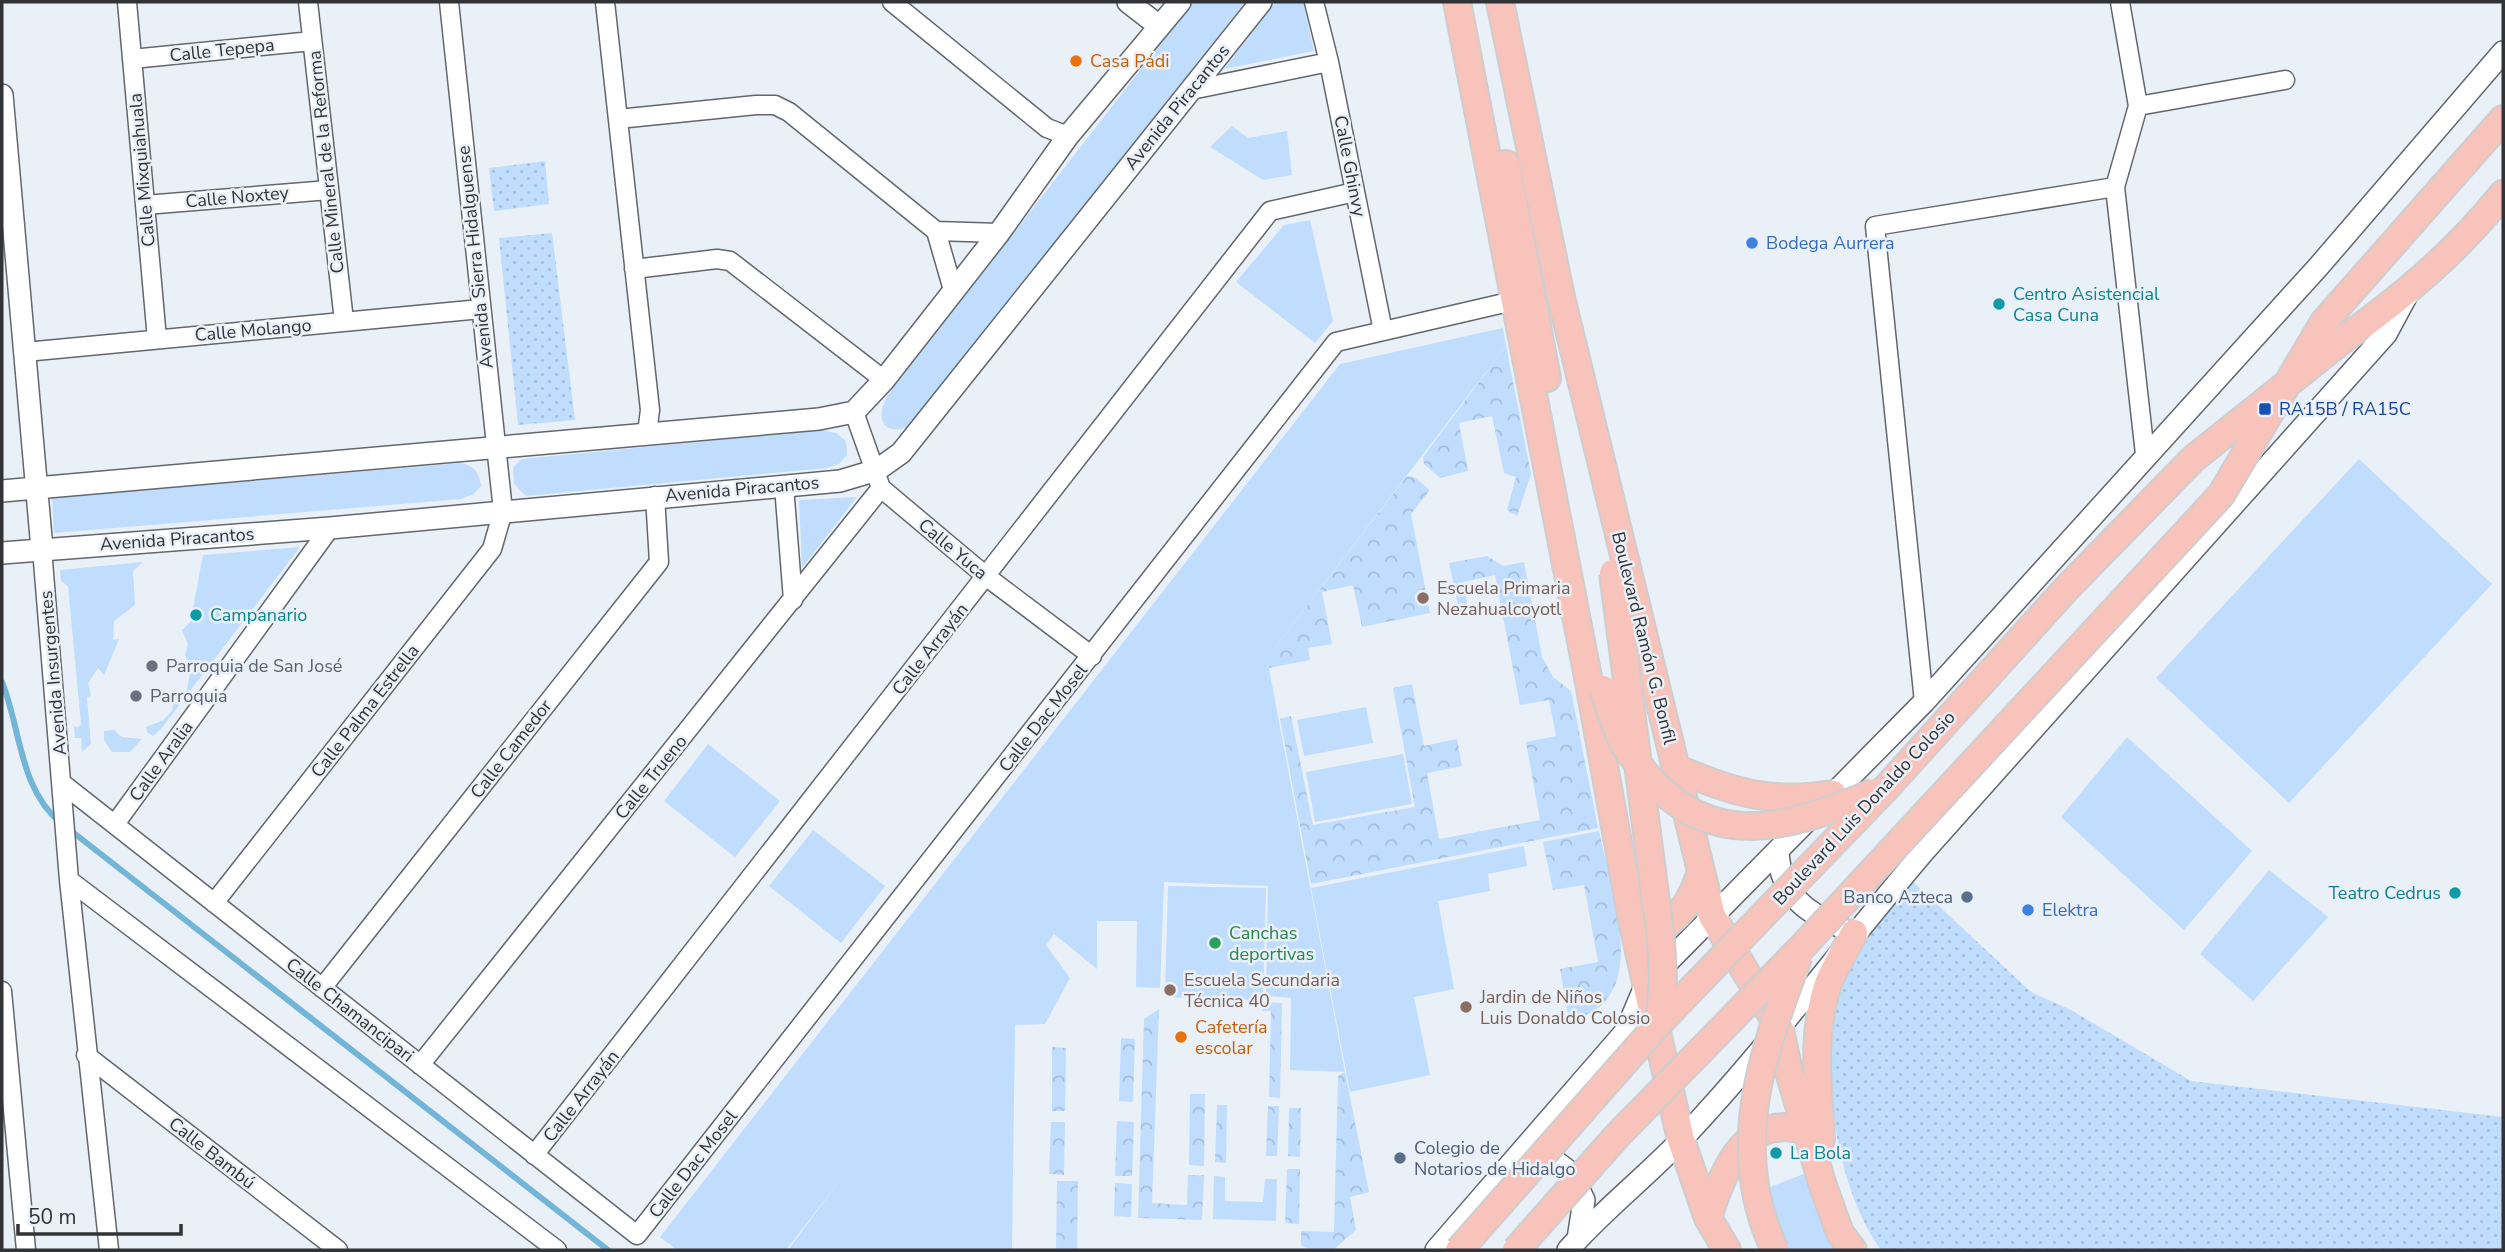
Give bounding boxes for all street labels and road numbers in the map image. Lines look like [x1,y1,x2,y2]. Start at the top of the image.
street label: Calle Tepepa [168,33,276,67]
street label: Avenida Piracantos [1119,39,1235,175]
street label: Calle Mineral de la Reforma [302,49,350,275]
street label: Calle Mixquiahuala [123,92,161,248]
street label: Calle Ghinvy [1328,113,1372,219]
street label: Avenida Sierra Hidalguense [451,144,499,370]
street label: Calle Noxtey [184,180,290,213]
street label: Calle Molango [194,313,312,347]
street label: Avenida Piracantos [664,470,820,508]
street label: Calle Yuca [913,513,993,585]
street label: Avenida Piracantos [99,522,255,556]
street label: Boulevard Ramón G. Bonfil [1606,529,1682,748]
street label: Avenida Insurgentes [34,590,72,756]
street label: Calle Arrayán [887,598,973,700]
street label: Calle Palma Estrella [305,639,425,783]
street label: Calle Dac Mosel [993,658,1093,777]
street label: Calle Camedor [465,694,558,803]
street label: Boulevard Luis Donaldo Colosio [1767,706,1961,910]
street label: Calle Aralia [124,716,198,806]
street label: Calle Trueno [610,730,692,824]
street label: Calle Chamancipari [281,952,419,1068]
street label: Calle Arrayán [538,1045,624,1147]
street label: Calle Dac Mosel [643,1104,743,1223]
street label: Calle Bambú [164,1112,260,1194]

